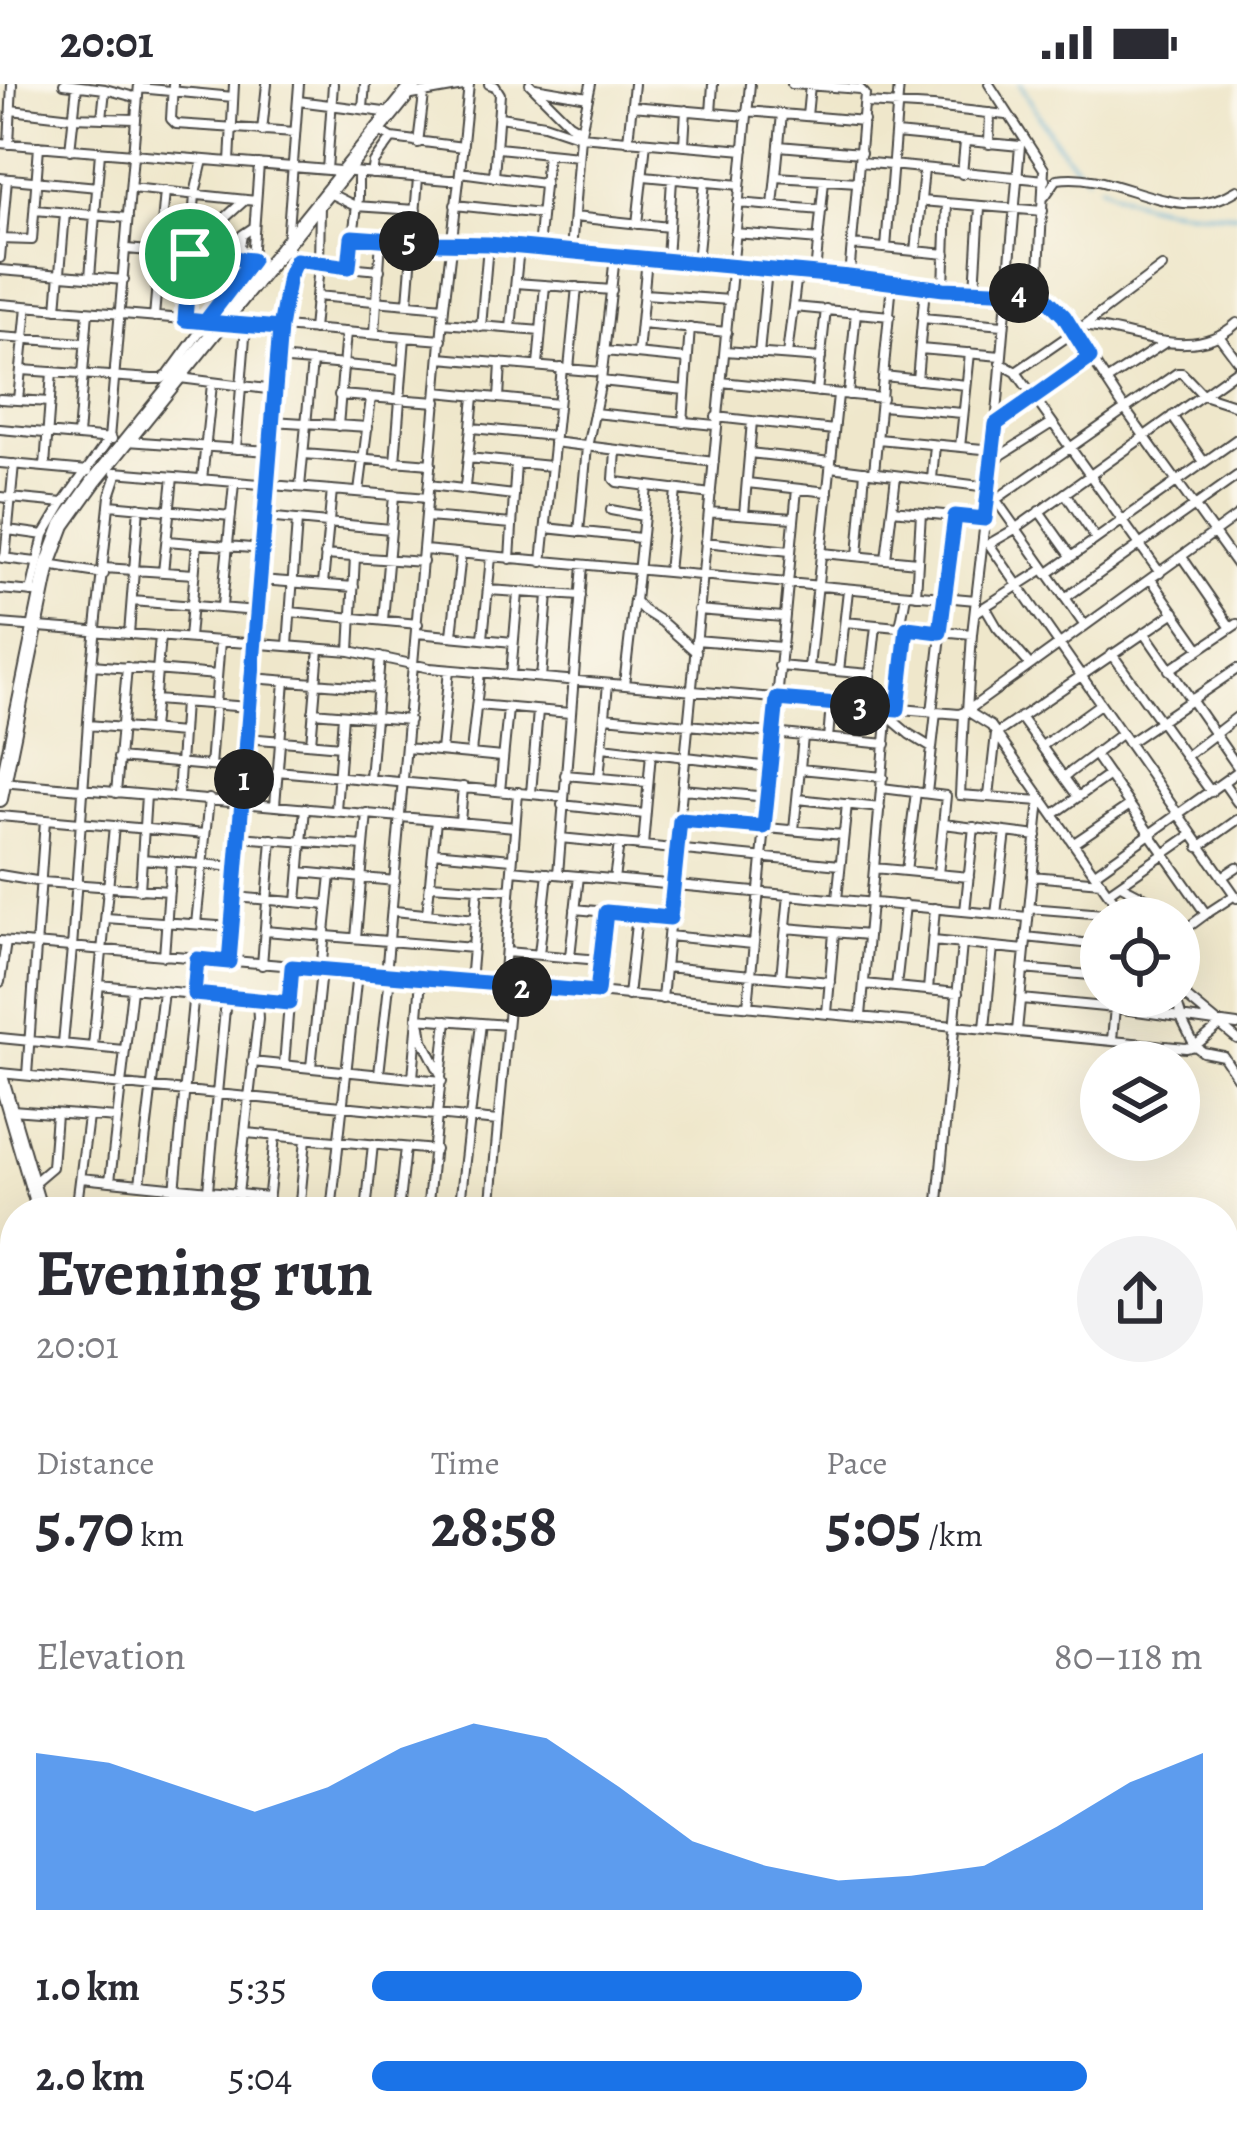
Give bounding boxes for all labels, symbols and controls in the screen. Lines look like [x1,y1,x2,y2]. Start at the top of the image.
text: 20:01 [60,11,154,73]
pin [139,203,241,305]
pin: 5 [379,211,439,271]
text: 5 [402,218,416,263]
icon: arrive [157,221,223,287]
pin: 4 [989,263,1049,323]
text: 4 [1011,270,1027,315]
pin: 3 [830,676,890,736]
text: 3 [853,683,867,728]
pin: 1 [214,749,274,809]
text: 1 [238,756,250,801]
map controls [1080,897,1200,1161]
button: locate [1080,897,1200,1017]
pin: 2 [492,957,552,1017]
text: 2 [514,964,530,1009]
button: layers [1080,1041,1200,1161]
text: Evening run [36,1228,373,1318]
button: share [1077,1236,1203,1362]
text: 20:01 [36,1318,119,1371]
text: Distance [36,1440,154,1485]
text: Time [431,1440,500,1485]
text: Pace [826,1440,887,1485]
text: 5.70 [36,1485,134,1567]
text: 28:58 [431,1485,557,1567]
text: 5:05 [826,1485,922,1567]
text: km [134,1512,184,1557]
text: /km [922,1512,983,1557]
text: Elevation [36,1629,186,1682]
text: 80–118 m [1054,1629,1203,1682]
text: 1.0 km [36,1960,140,2013]
text: 5:35 [228,1960,287,2013]
text: 2.0 km [36,2050,145,2103]
text: 5:04 [228,2050,293,2103]

